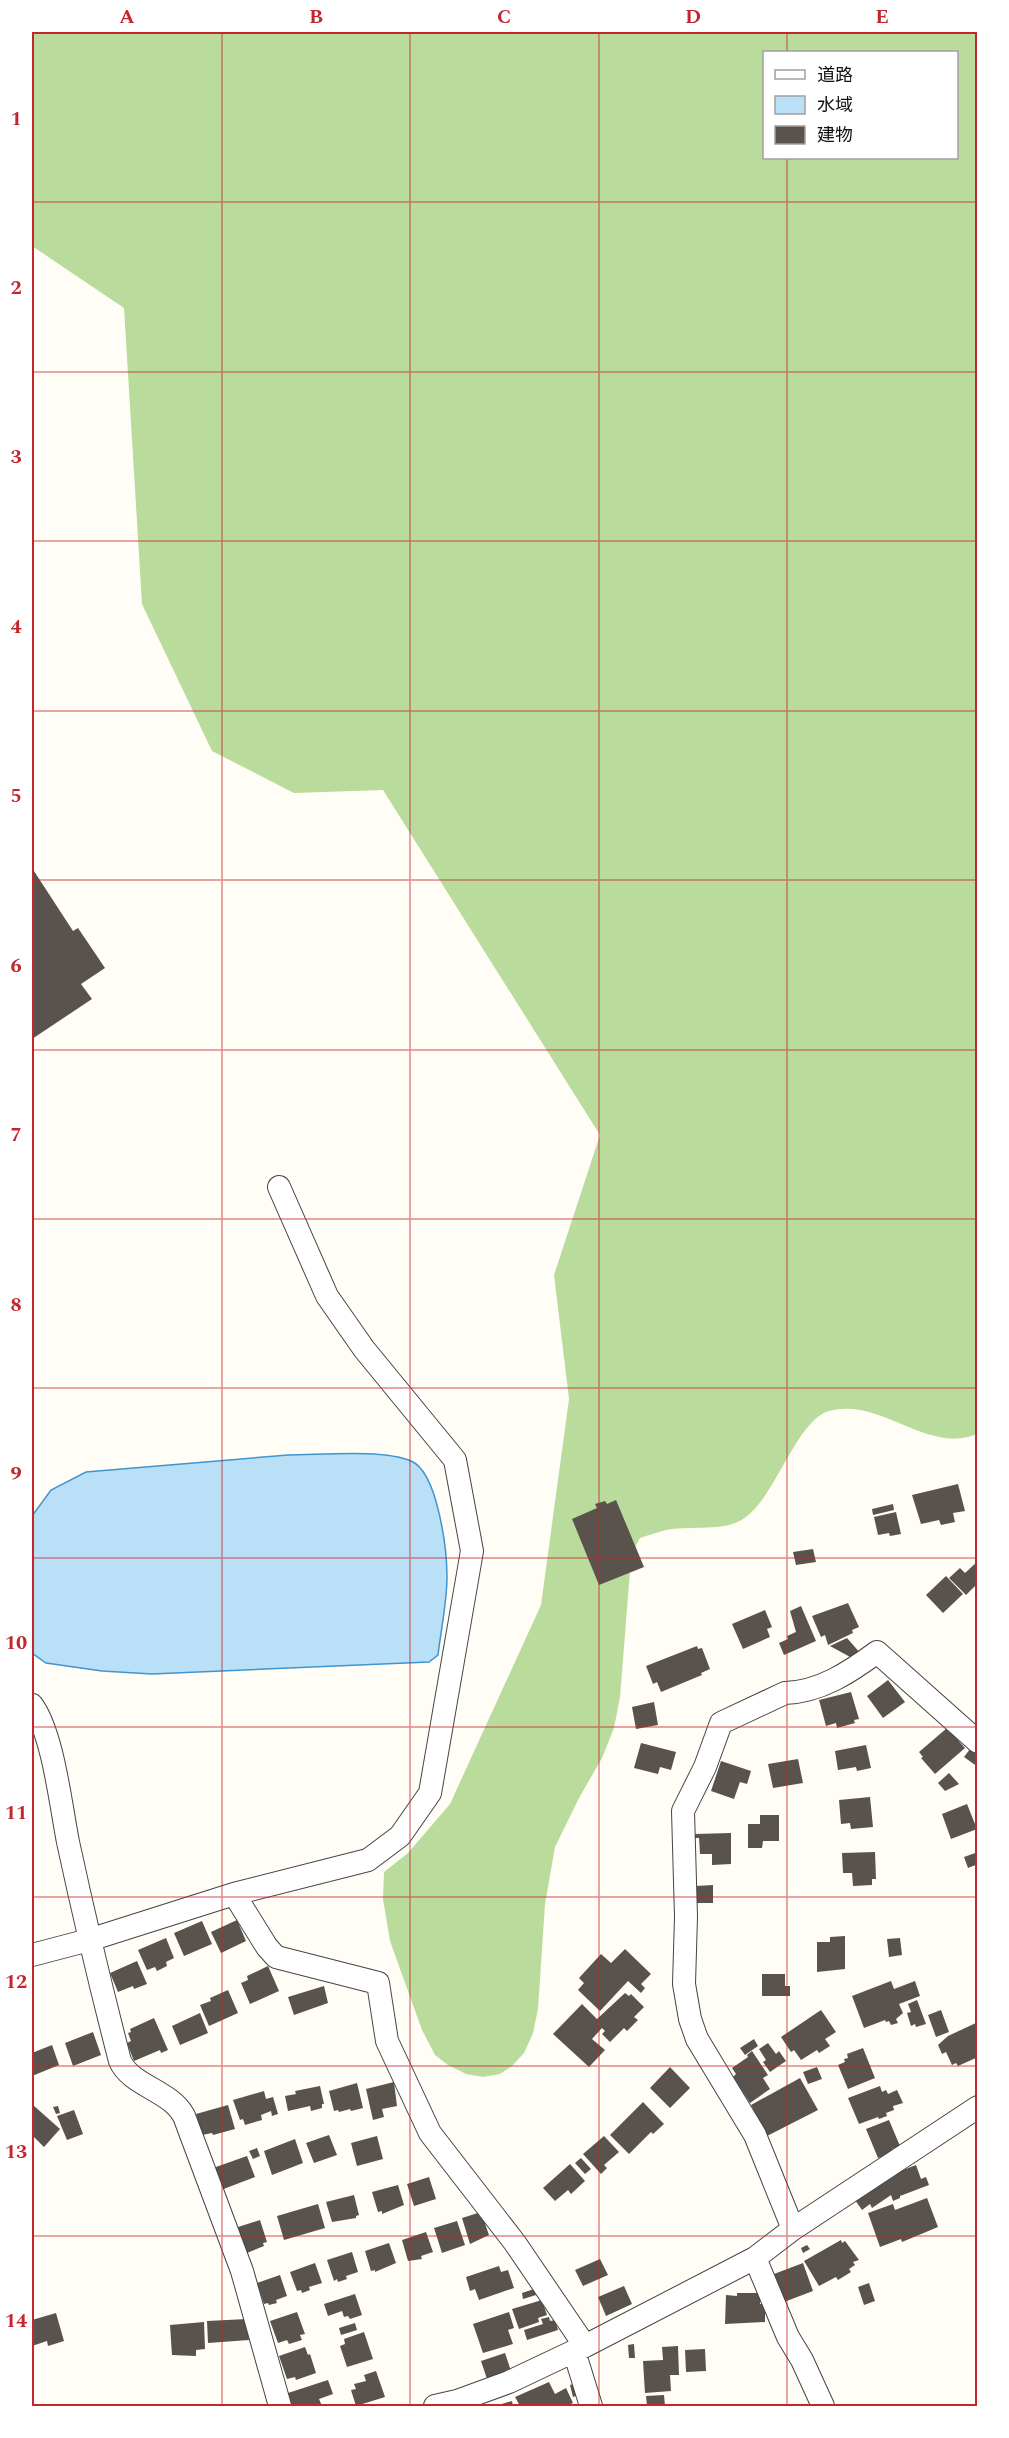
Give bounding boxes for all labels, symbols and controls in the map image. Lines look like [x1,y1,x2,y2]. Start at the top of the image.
text: A [119,2,135,32]
text: B [309,2,323,32]
text: C [497,2,511,32]
text: D [685,2,701,32]
text: E [875,2,889,32]
legend [763,51,958,159]
text: 道路 [817,62,853,89]
text: 水域 [817,92,853,119]
text: 1 [10,104,22,134]
text: 建物 [817,122,853,149]
text: 2 [10,273,22,303]
text: 3 [10,442,22,472]
text: 4 [10,612,22,642]
text: 5 [10,781,22,811]
text: 6 [10,951,22,981]
text: 7 [10,1120,22,1150]
text: 8 [10,1290,22,1320]
text: 9 [10,1459,22,1489]
text: 10 [5,1628,27,1658]
text: 11 [5,1798,27,1828]
text: 12 [5,1967,27,1997]
text: 13 [5,2137,27,2167]
text: 14 [5,2306,27,2336]

